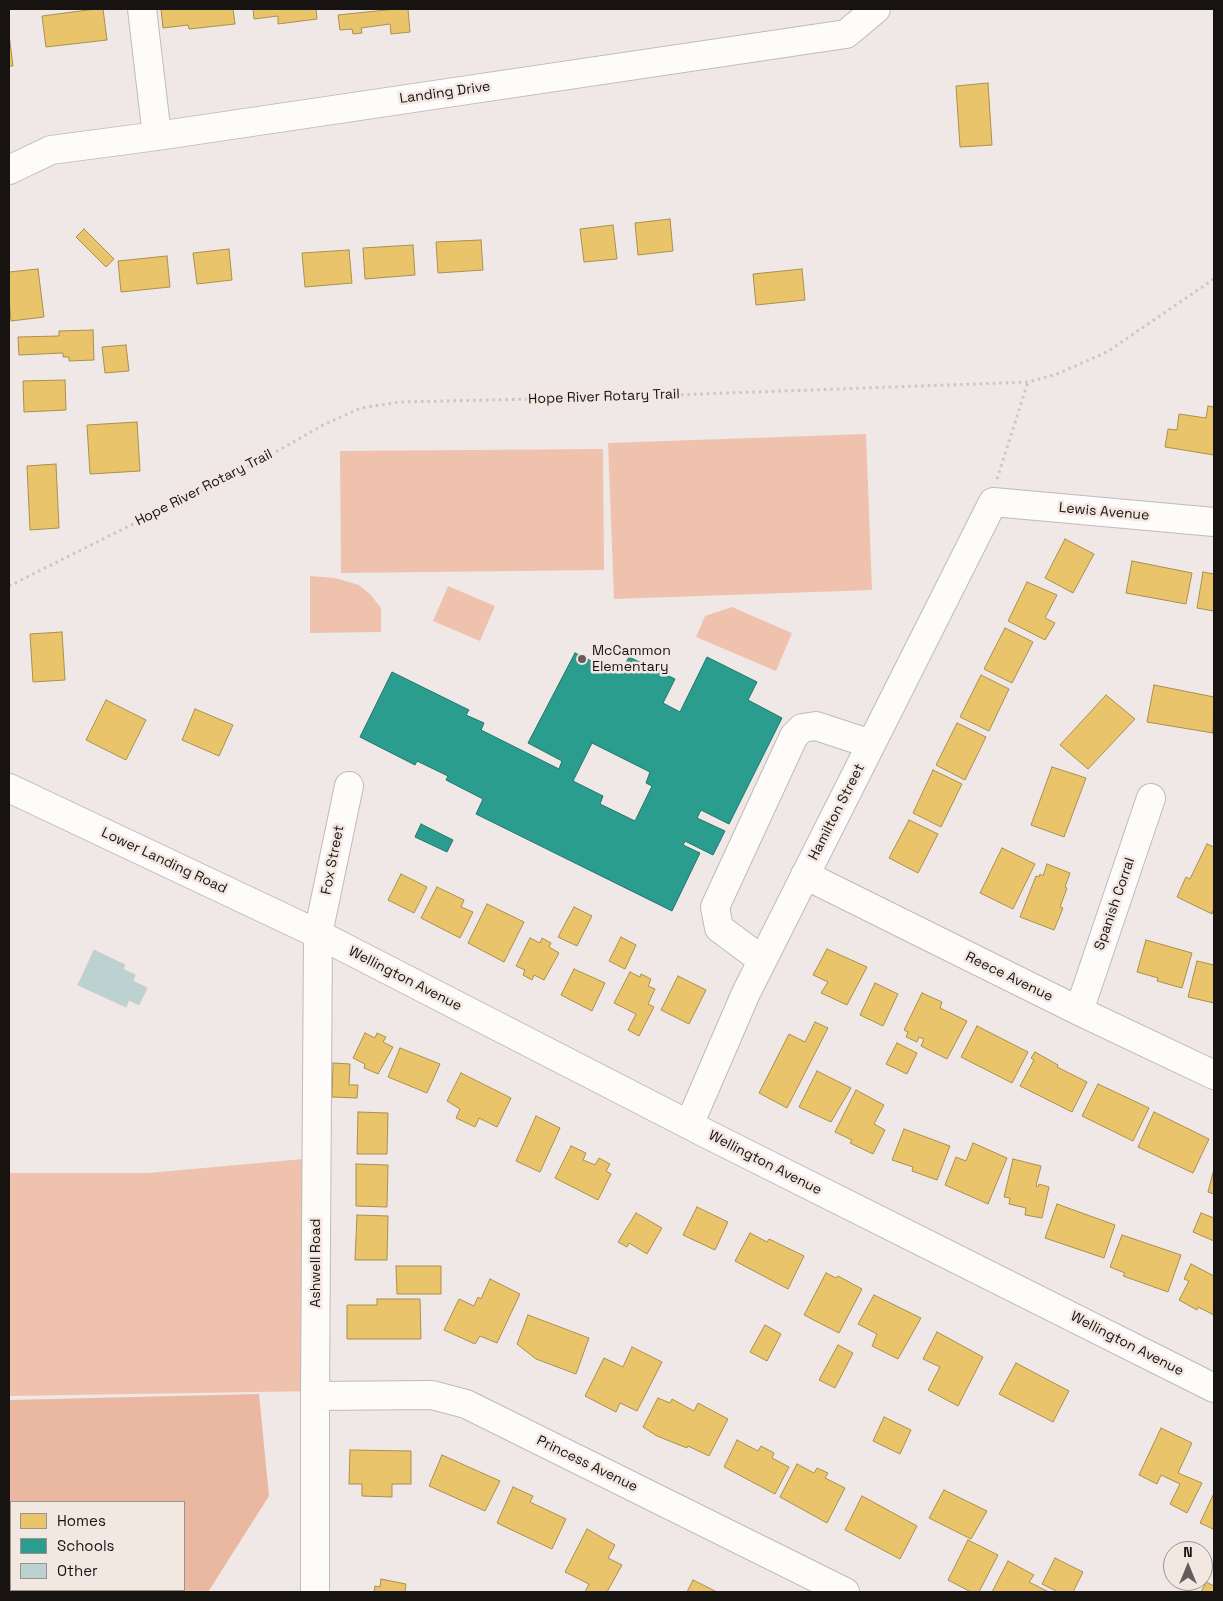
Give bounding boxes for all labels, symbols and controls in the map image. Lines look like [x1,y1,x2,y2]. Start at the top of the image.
street label: Landing Drive [399,78,491,108]
street label: Hope River Rotary Trail [528,386,680,408]
street label: Hope River Rotary Trail [133,446,275,530]
street label: Lewis Avenue [1058,500,1150,524]
place label: McCammon Elementary [592,643,671,676]
marker: McCammon Elementary [576,653,588,665]
street label: Hamilton Street [805,761,869,863]
street label: Fox Street [318,824,348,896]
street label: Lower Landing Road [99,825,229,897]
street label: Spanish Corral [1091,856,1139,952]
street label: Wellington Avenue [346,943,464,1015]
street label: Reece Avenue [963,949,1055,1005]
street label: Wellington Avenue [706,1127,824,1199]
street label: Ashwell Road [308,1219,324,1307]
street label: Wellington Avenue [1068,1308,1186,1380]
street label: Princess Avenue [534,1432,640,1496]
legend [10,1501,185,1591]
text: Homes [57,1511,106,1530]
text: Schools [57,1536,114,1555]
north arrow [1163,1541,1213,1591]
text: N [1183,1543,1193,1561]
text: Other [57,1561,98,1580]

